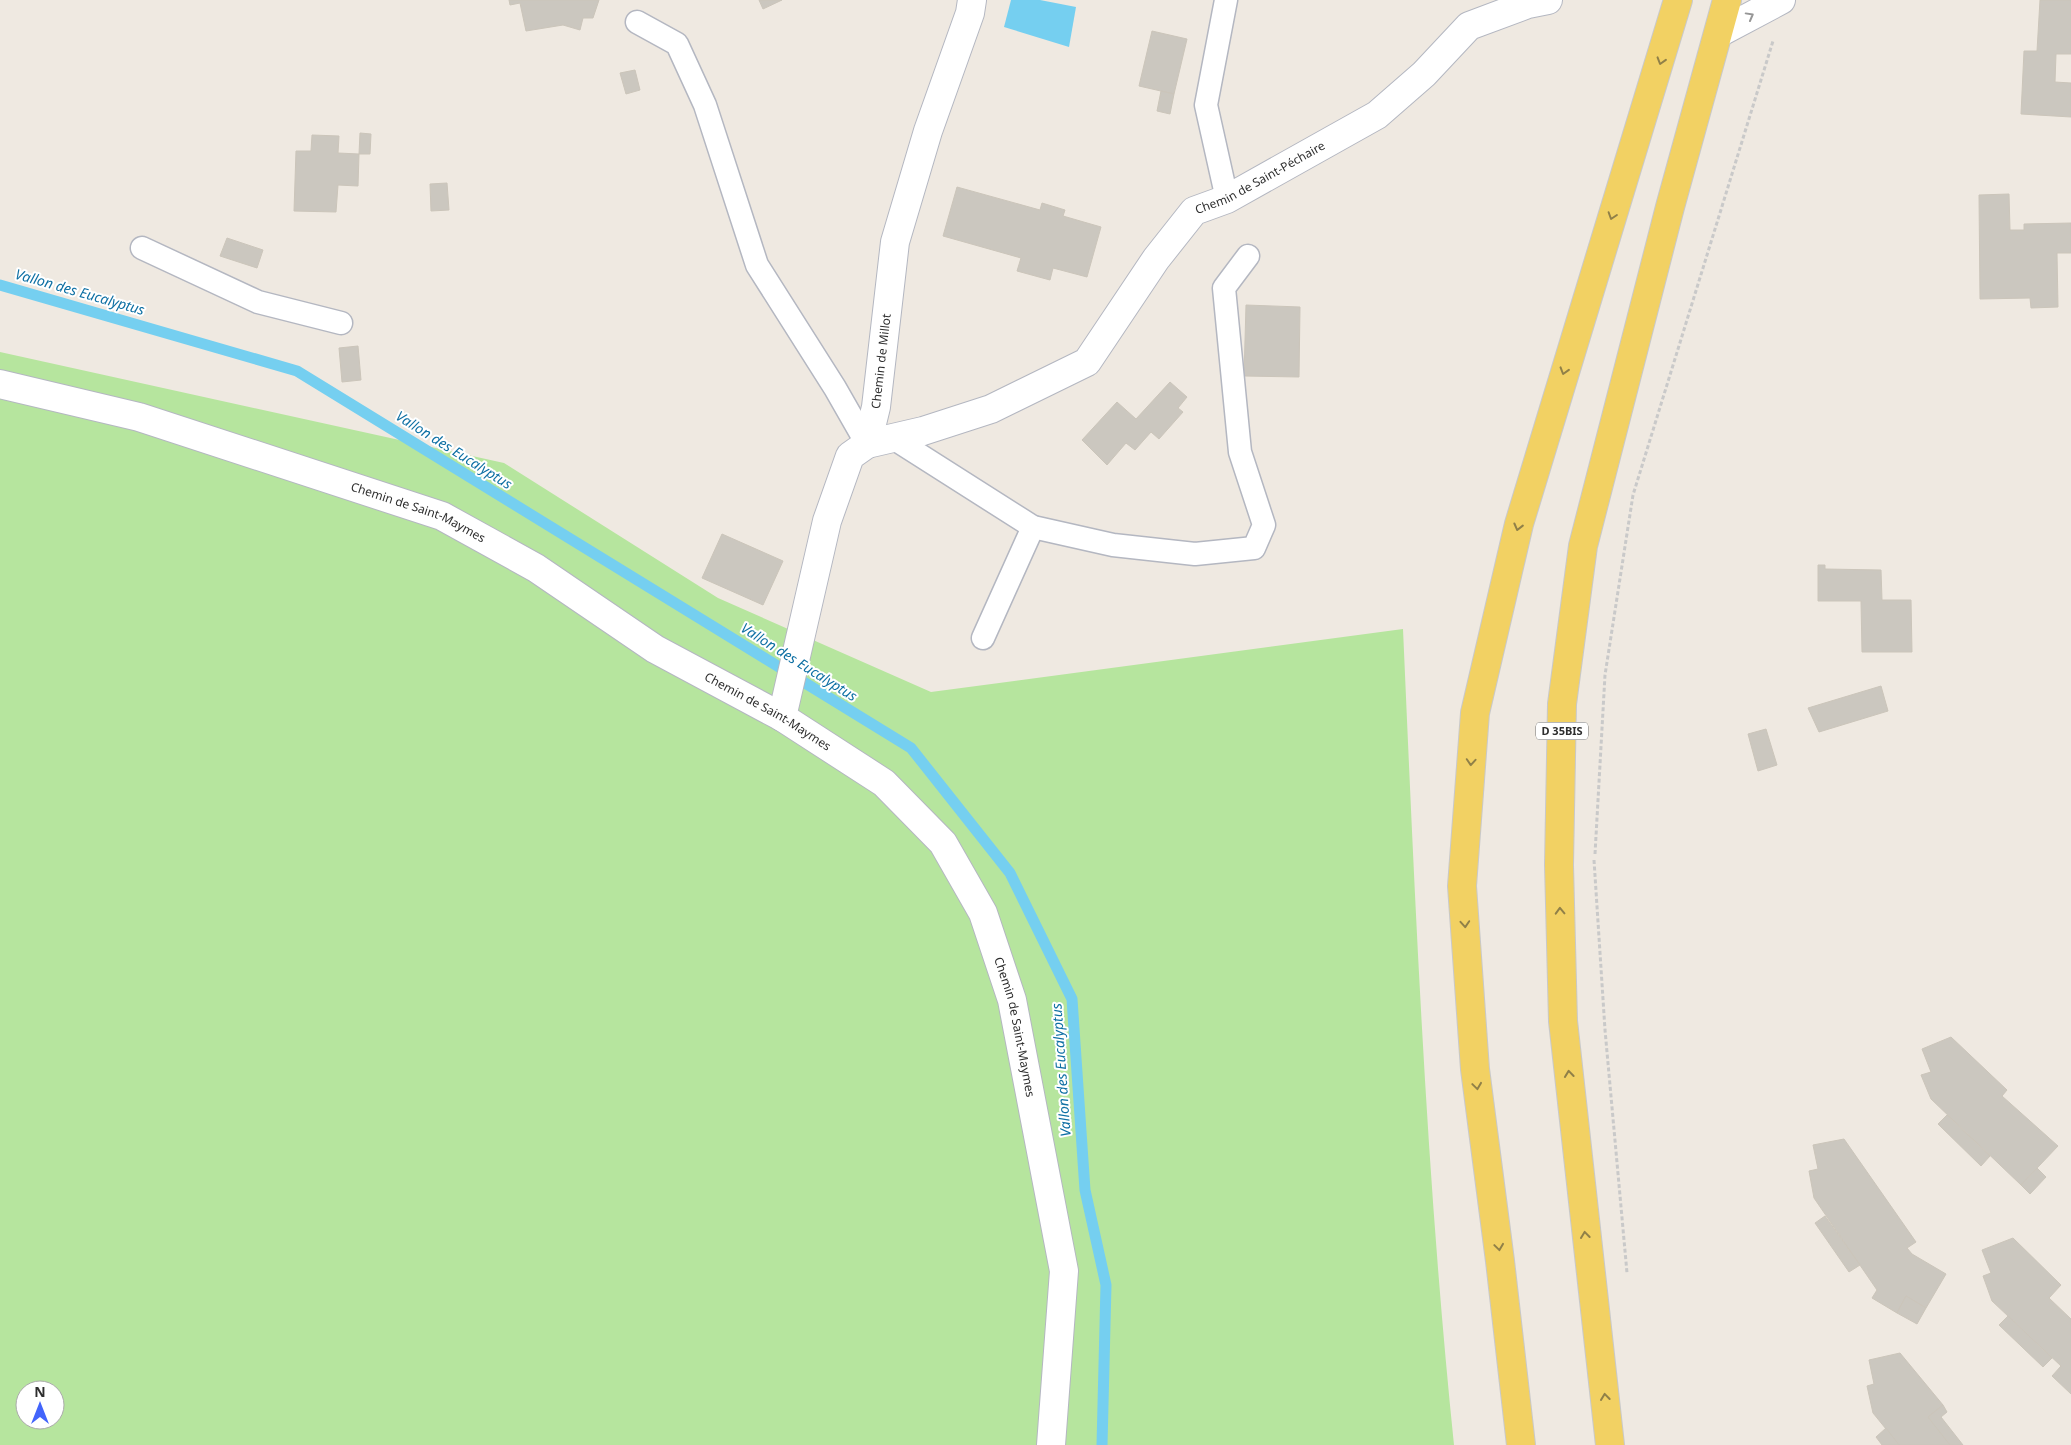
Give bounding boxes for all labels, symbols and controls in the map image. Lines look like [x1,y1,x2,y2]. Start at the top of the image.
one-way arrow [1745,13,1754,23]
one-way arrow [1656,56,1666,65]
street label: Chemin de Saint-Péchaire [1192,137,1328,218]
one-way arrow [1608,212,1618,220]
water label: Vallon des Eucalyptus [13,264,147,319]
street label: Chemin de Millot [867,312,895,410]
one-way arrow [1560,367,1570,375]
water label: Vallon des Eucalyptus [393,406,516,493]
street label: Chemin de Saint-Maymes [349,478,489,546]
one-way arrow [1513,523,1524,532]
water label: Vallon des Eucalyptus [738,618,861,705]
street label: Chemin de Saint-Maymes [702,668,835,755]
road number: D 35BIS [1536,722,1588,739]
one-way arrow [1466,758,1477,766]
one-way arrow [1555,907,1566,915]
one-way arrow [1459,920,1470,928]
street label: Chemin de Saint-Maymes [990,955,1039,1099]
water label: Vallon des Eucalyptus [1046,1003,1075,1137]
one-way arrow [1564,1069,1575,1077]
one-way arrow [1471,1082,1482,1090]
one-way arrow [1581,1231,1591,1240]
one-way arrow [1493,1242,1503,1251]
north arrow [15,1380,65,1430]
text: N [34,1382,46,1401]
one-way arrow [1600,1392,1610,1401]

